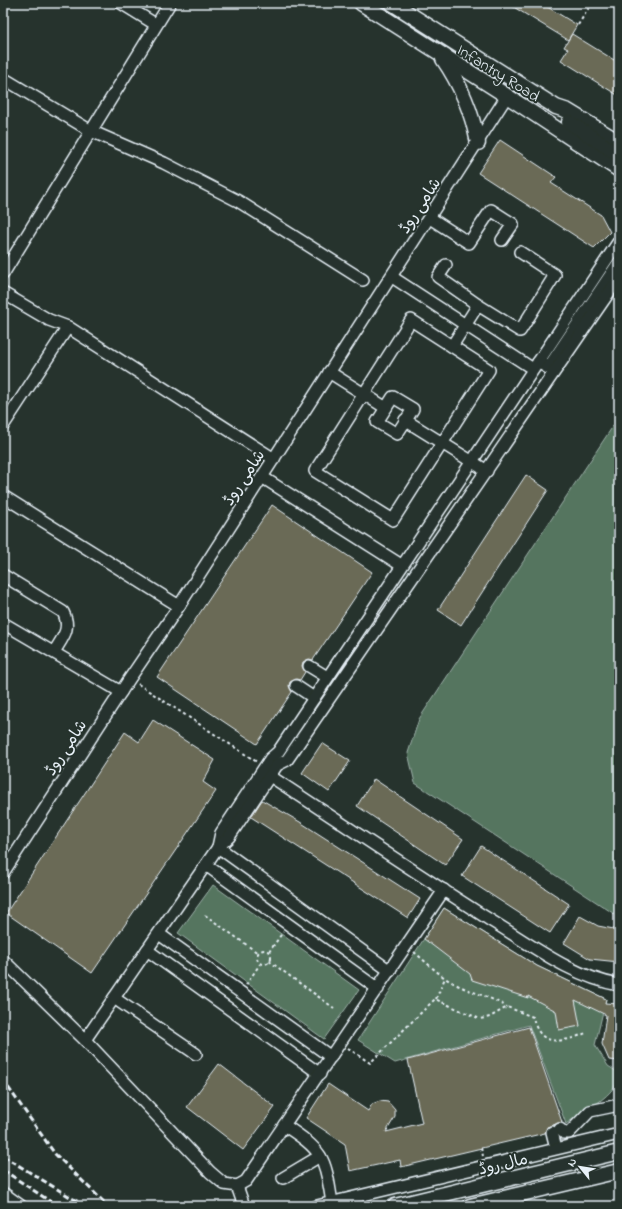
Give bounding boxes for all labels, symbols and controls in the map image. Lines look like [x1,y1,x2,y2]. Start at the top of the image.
street label: Infantry Road [452,39,544,109]
street label: شامی روڈ [394,173,448,239]
street label: شامی روڈ [218,445,272,511]
street label: شامی روڈ [40,715,94,781]
north arrow [560,1147,600,1187]
street label: مال روڈ [476,1148,530,1182]
text: N [563,1155,581,1170]

